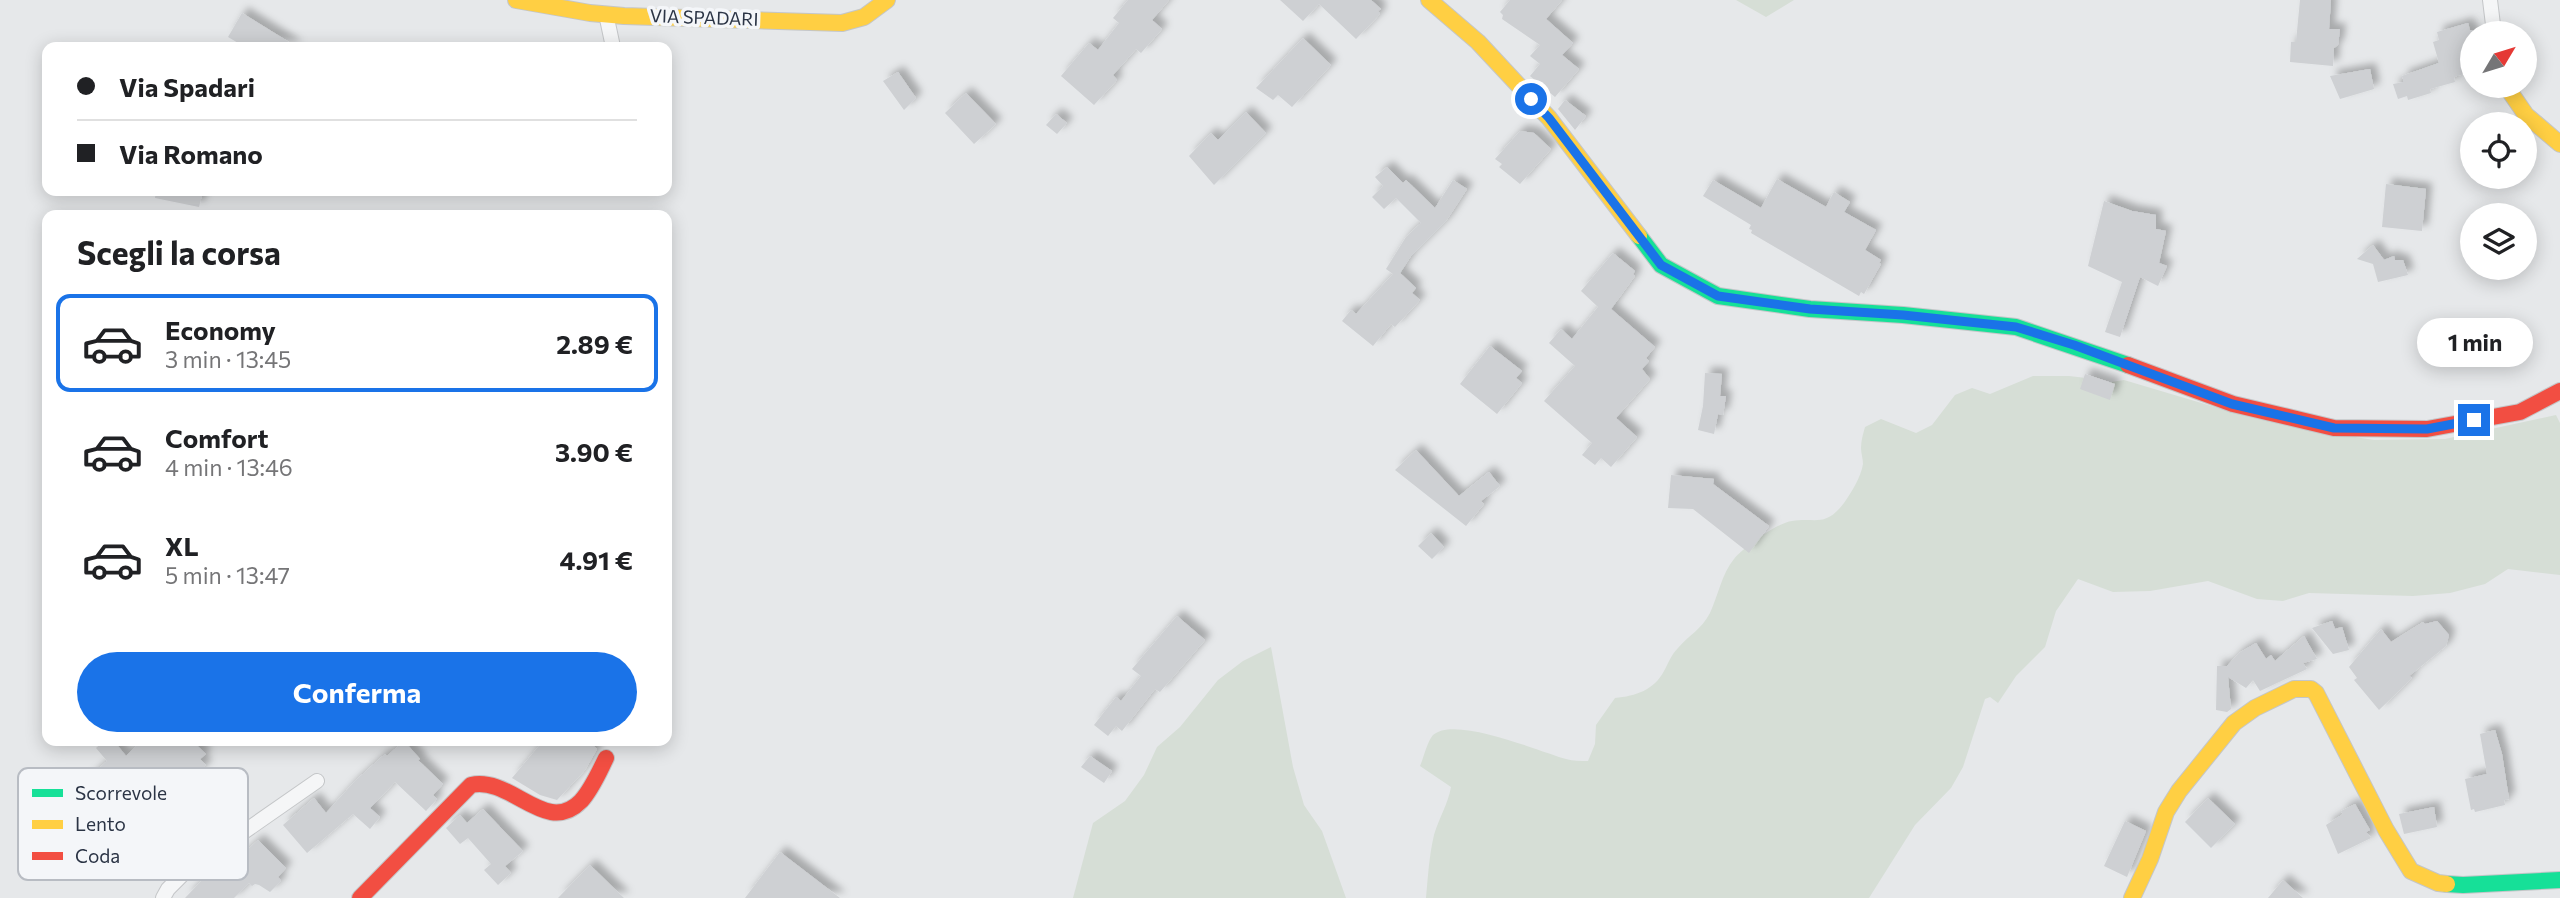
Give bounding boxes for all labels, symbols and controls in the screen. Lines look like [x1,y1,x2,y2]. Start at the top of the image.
street label: VIA SPADARI [649,4,759,30]
north arrow [2460,21,2538,98]
map controls [2460,21,2537,280]
text: Via Spadari [119,71,255,102]
route start [1515,83,1547,115]
button: locate [2460,112,2537,189]
text: Via Romano [119,138,263,169]
button: layers [2460,203,2537,280]
text: Scegli la corsa [77,232,281,272]
icon: car [81,312,144,375]
text: Economy [165,314,276,345]
callout: 1 min [2416,318,2532,368]
text: 2.89 € [556,328,633,359]
text: 1 min [2448,328,2502,356]
text: 3 min · 13:45 [165,345,291,373]
route end [2458,404,2490,436]
icon: car [81,420,144,483]
text: Comfort [165,422,268,453]
text: 3.90 € [555,436,633,467]
text: 4 min · 13:46 [165,453,293,481]
icon: car [81,528,144,591]
text: XL [165,530,199,561]
text: 4.91 € [560,544,633,575]
text: 5 min · 13:47 [165,561,290,589]
button: Conferma [77,652,637,732]
legend [18,768,248,880]
text: Scorrevole [75,781,167,804]
text: Lento [75,812,126,835]
text: Coda [75,844,120,867]

